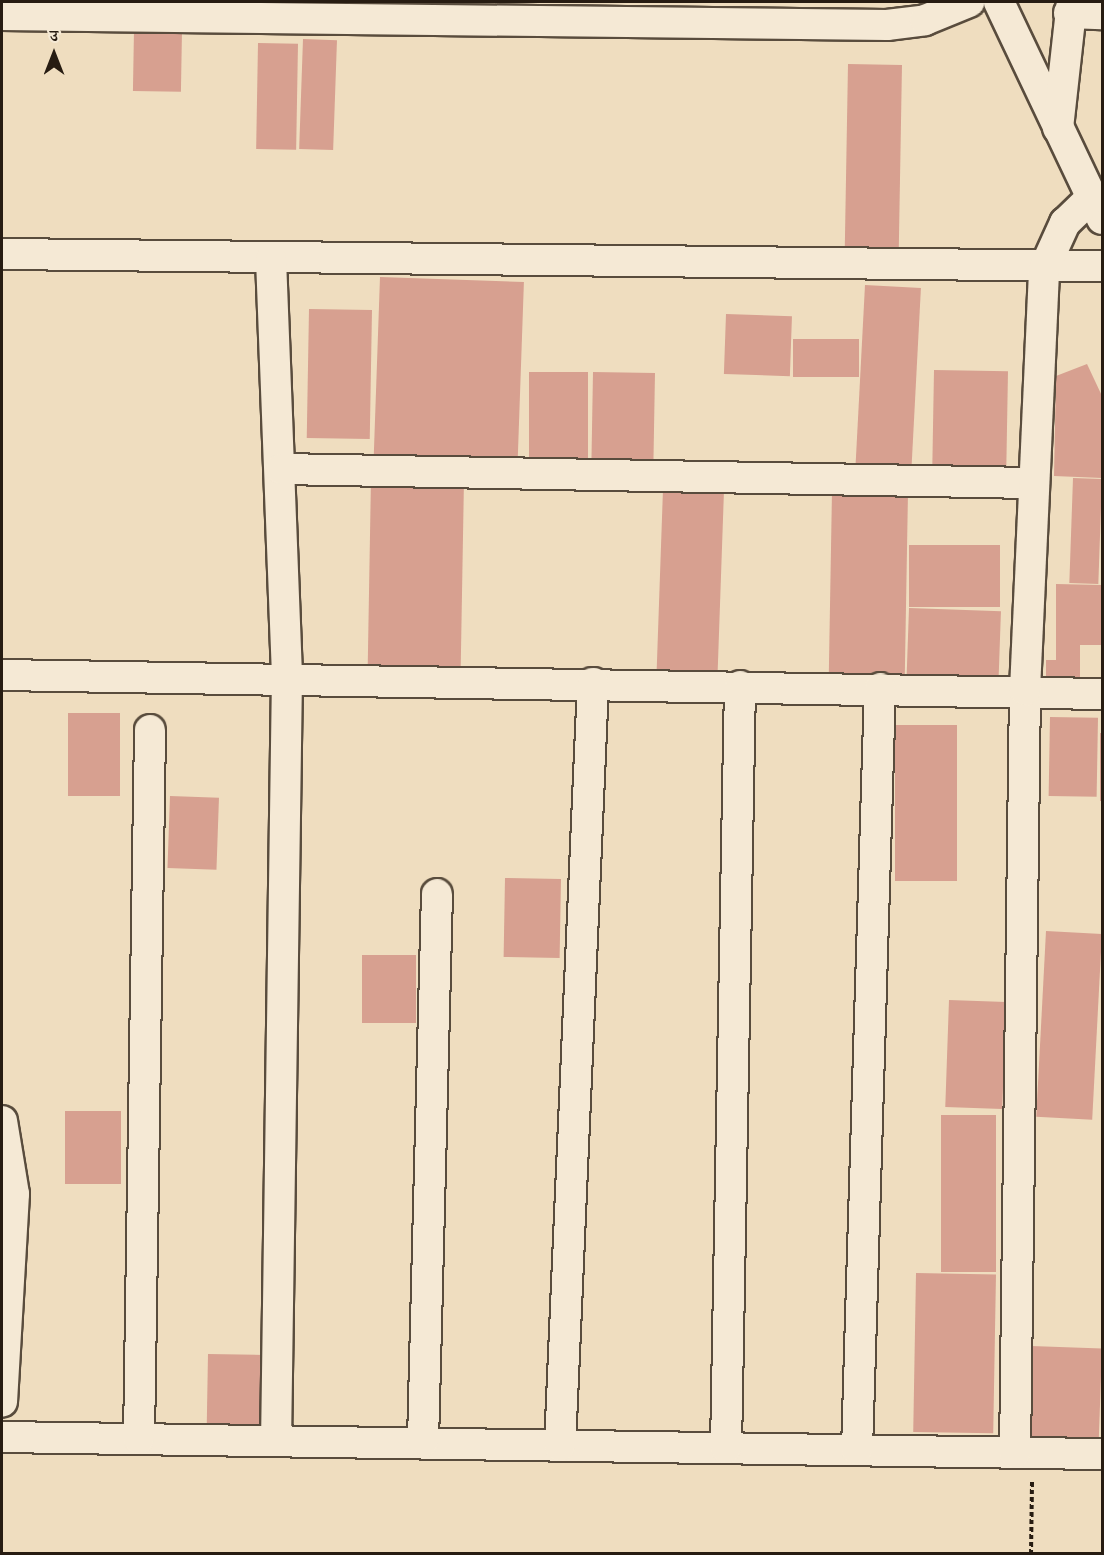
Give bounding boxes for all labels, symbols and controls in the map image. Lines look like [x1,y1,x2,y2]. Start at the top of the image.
north arrow [24,24,84,84]
text: उ [50,26,58,45]

